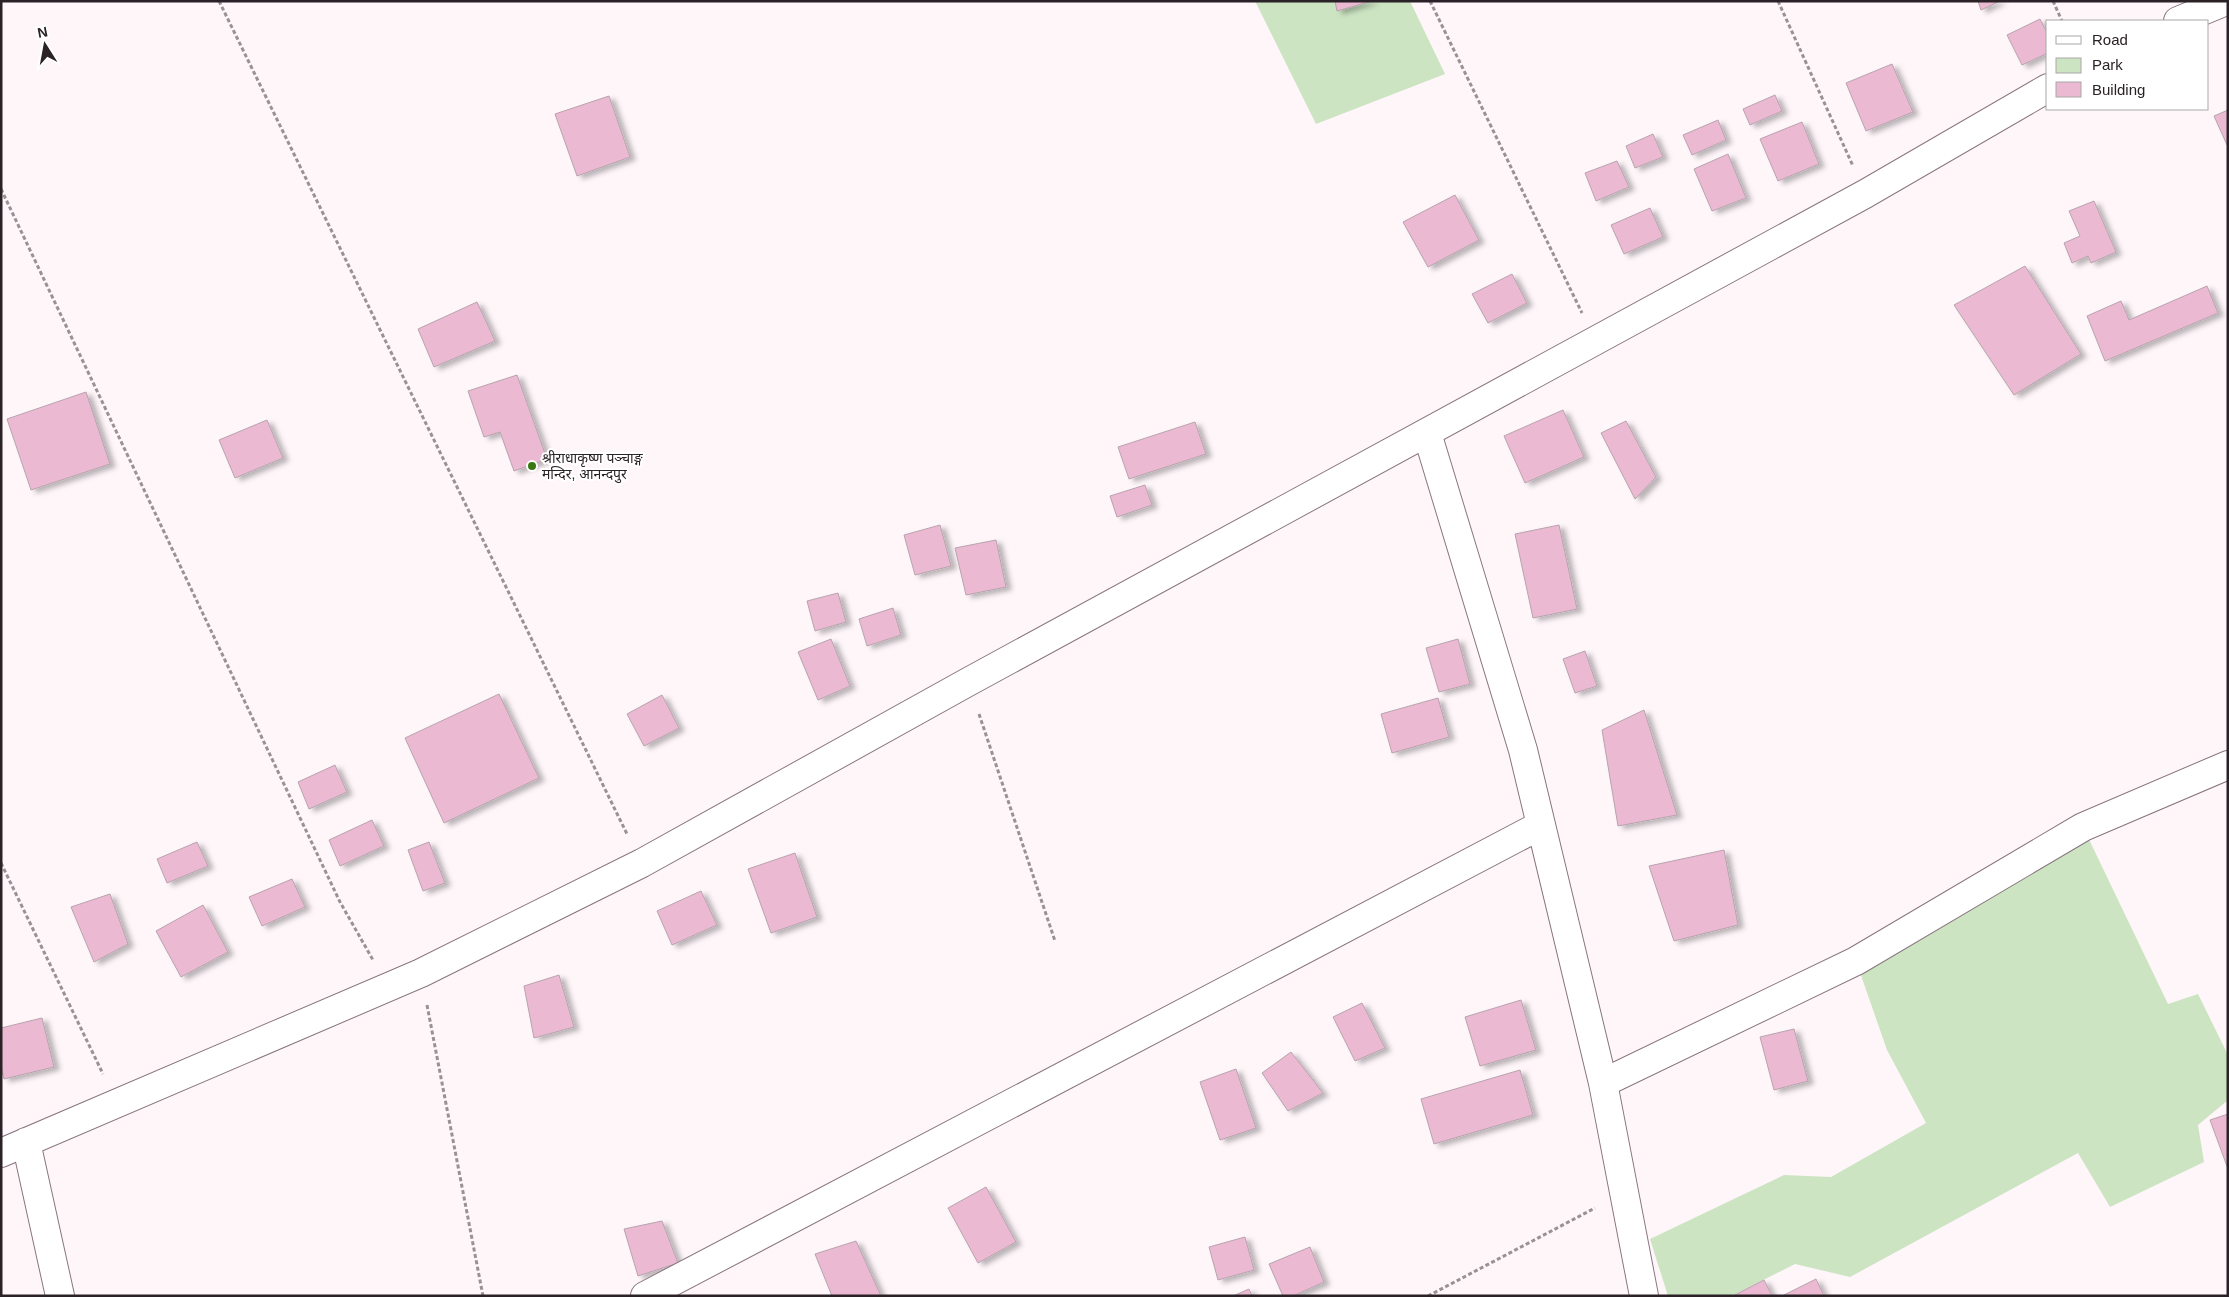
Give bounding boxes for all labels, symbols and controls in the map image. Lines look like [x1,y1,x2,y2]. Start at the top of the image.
north arrow [20,20,70,70]
legend [2046,20,2209,110]
text: N [36,23,49,41]
text: Road [2092,31,2128,48]
text: Park [2092,56,2123,73]
text: Building [2092,81,2145,98]
place label: श्रीराधाकृष्ण पञ्चाङ्ग मन्दिर, आनन्दपुर [542,450,644,484]
marker: श्रीराधाकृष्ण पञ्चाङ्ग मन्दिर, आनन्दपुर [526,460,538,472]

